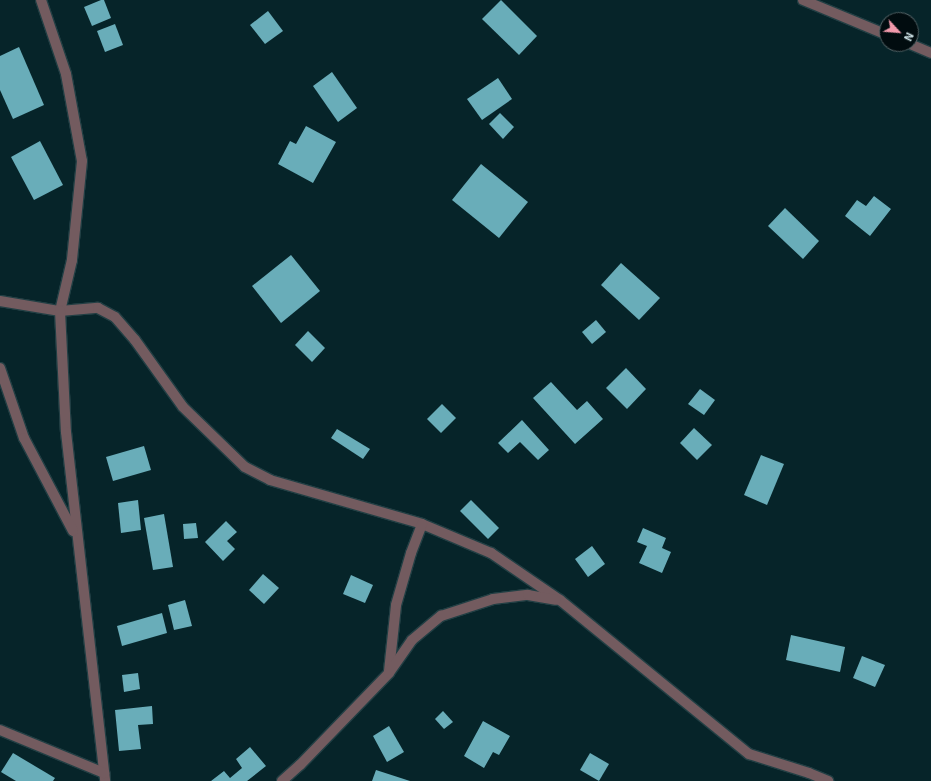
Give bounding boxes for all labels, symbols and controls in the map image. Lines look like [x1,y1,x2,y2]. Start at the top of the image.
north arrow [879,12,919,52]
text: N [902,31,917,43]

